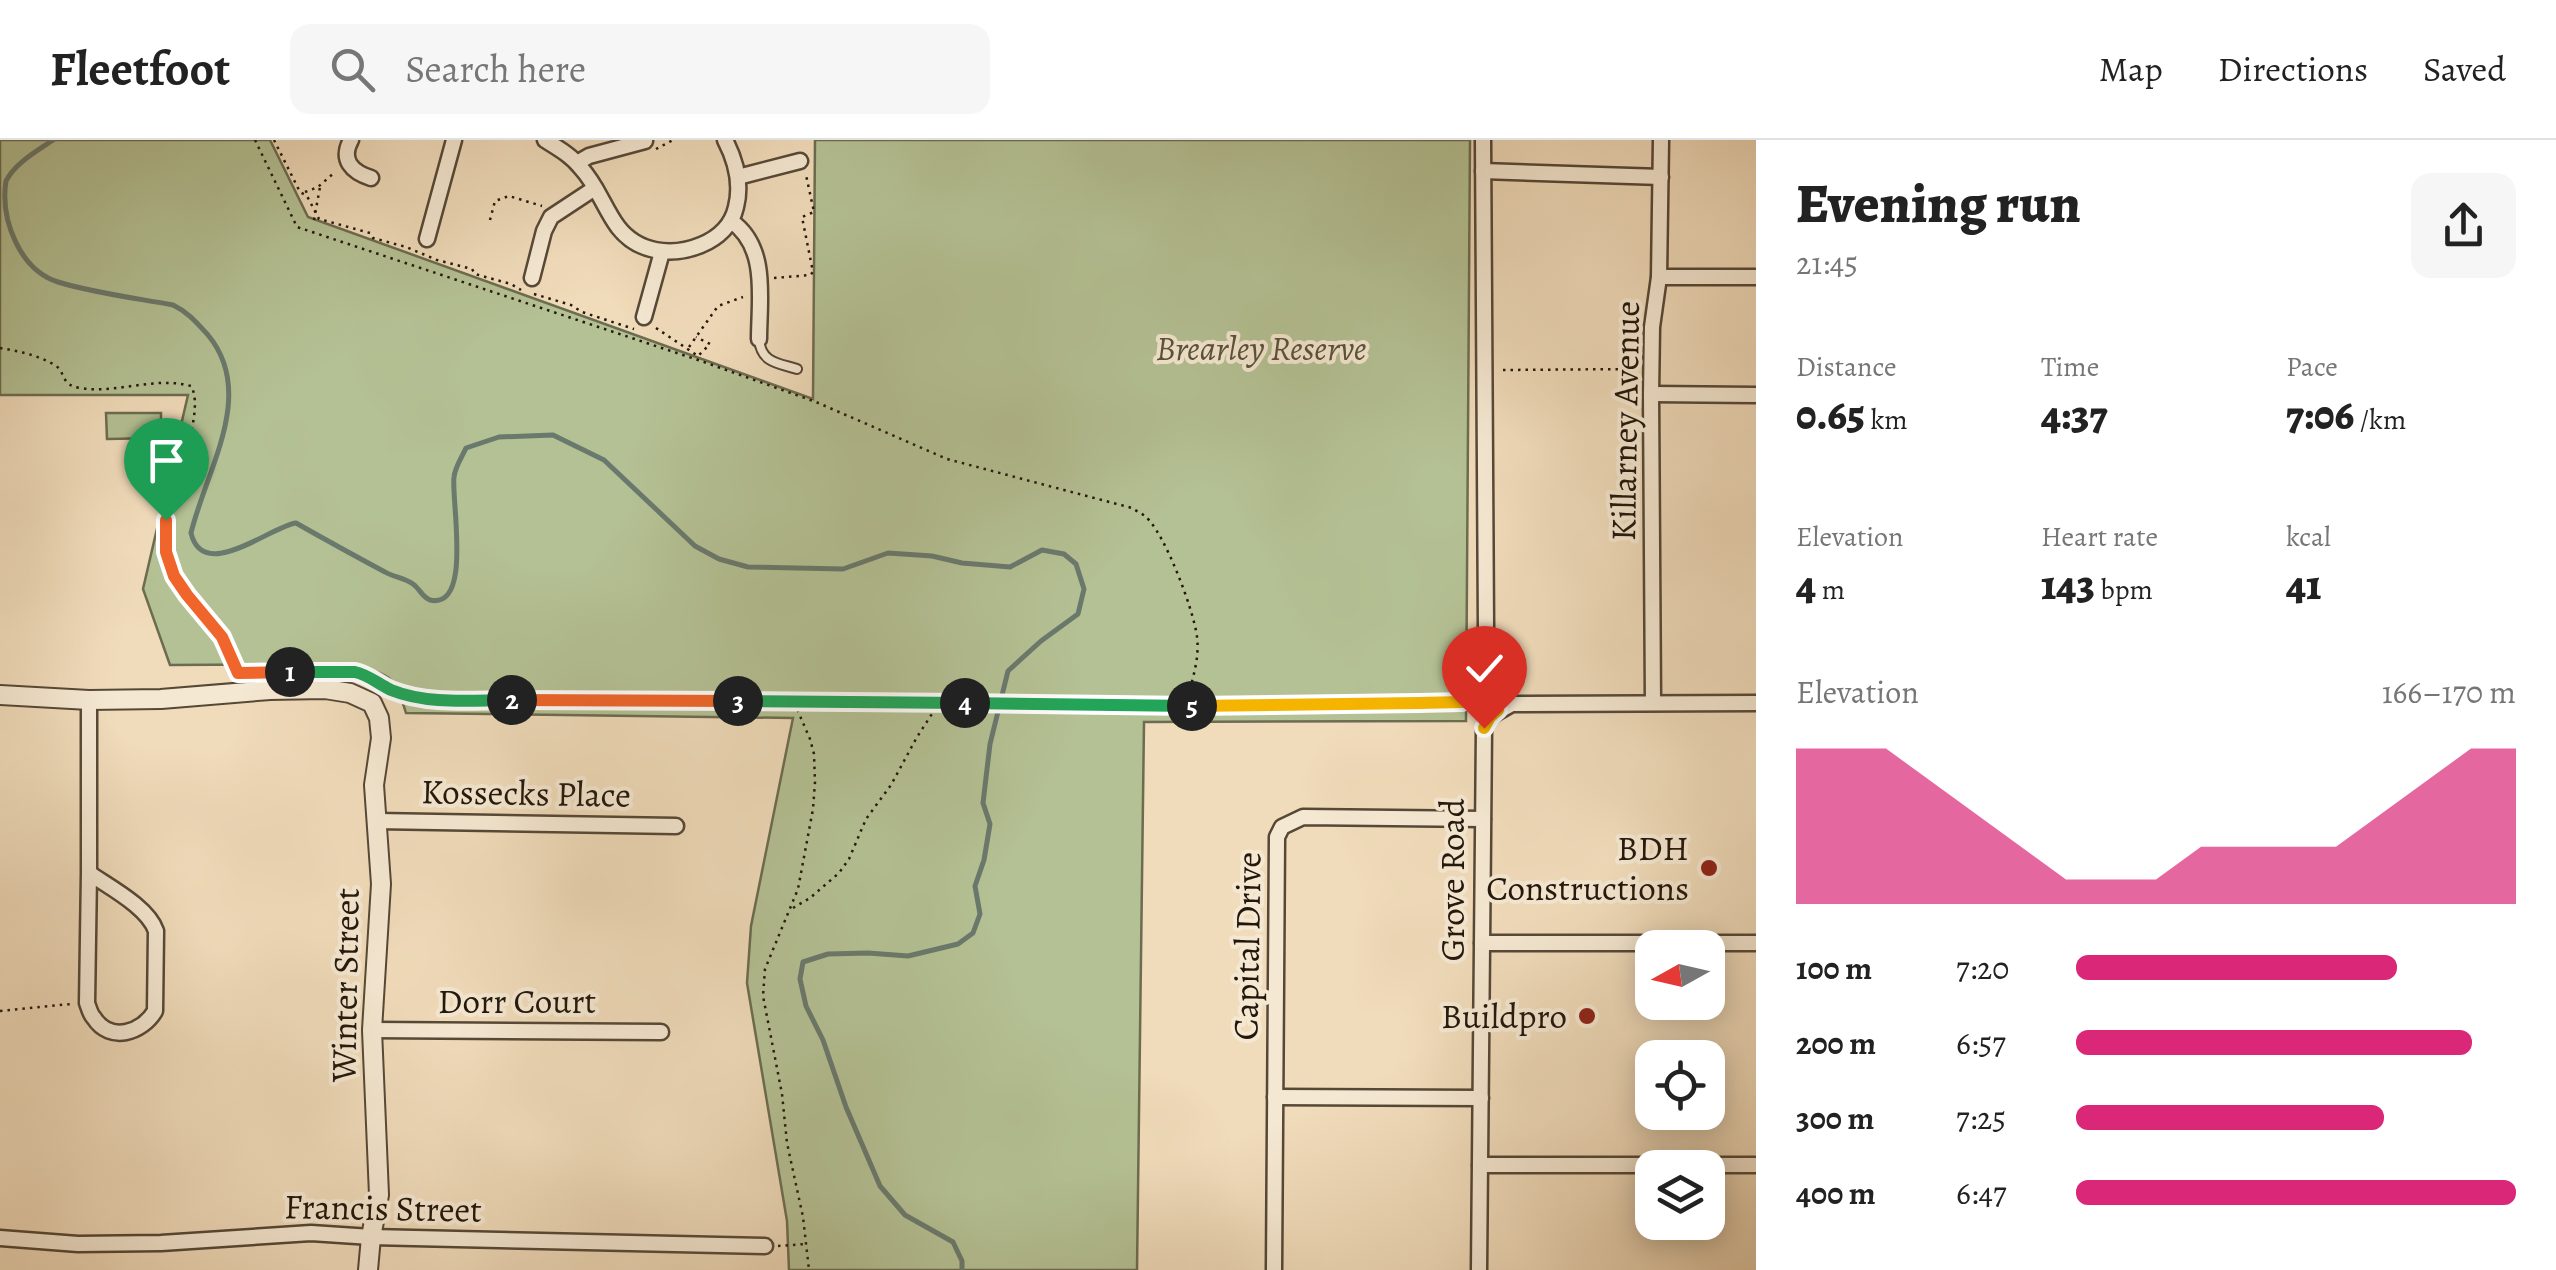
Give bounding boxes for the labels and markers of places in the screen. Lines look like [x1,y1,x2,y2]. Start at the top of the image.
pin [124,418,209,521]
pin [1442,626,1527,729]
pin: 1 [265,647,315,697]
pin: 2 [487,675,537,725]
pin: 3 [713,676,763,726]
pin: 4 [940,678,990,728]
pin: 5 [1167,681,1217,731]
place label: BDH Constructions [1486,824,1689,912]
marker: BDH Constructions [1698,857,1720,879]
place label: Buildpro [1441,992,1567,1040]
marker: Buildpro [1576,1005,1598,1027]

